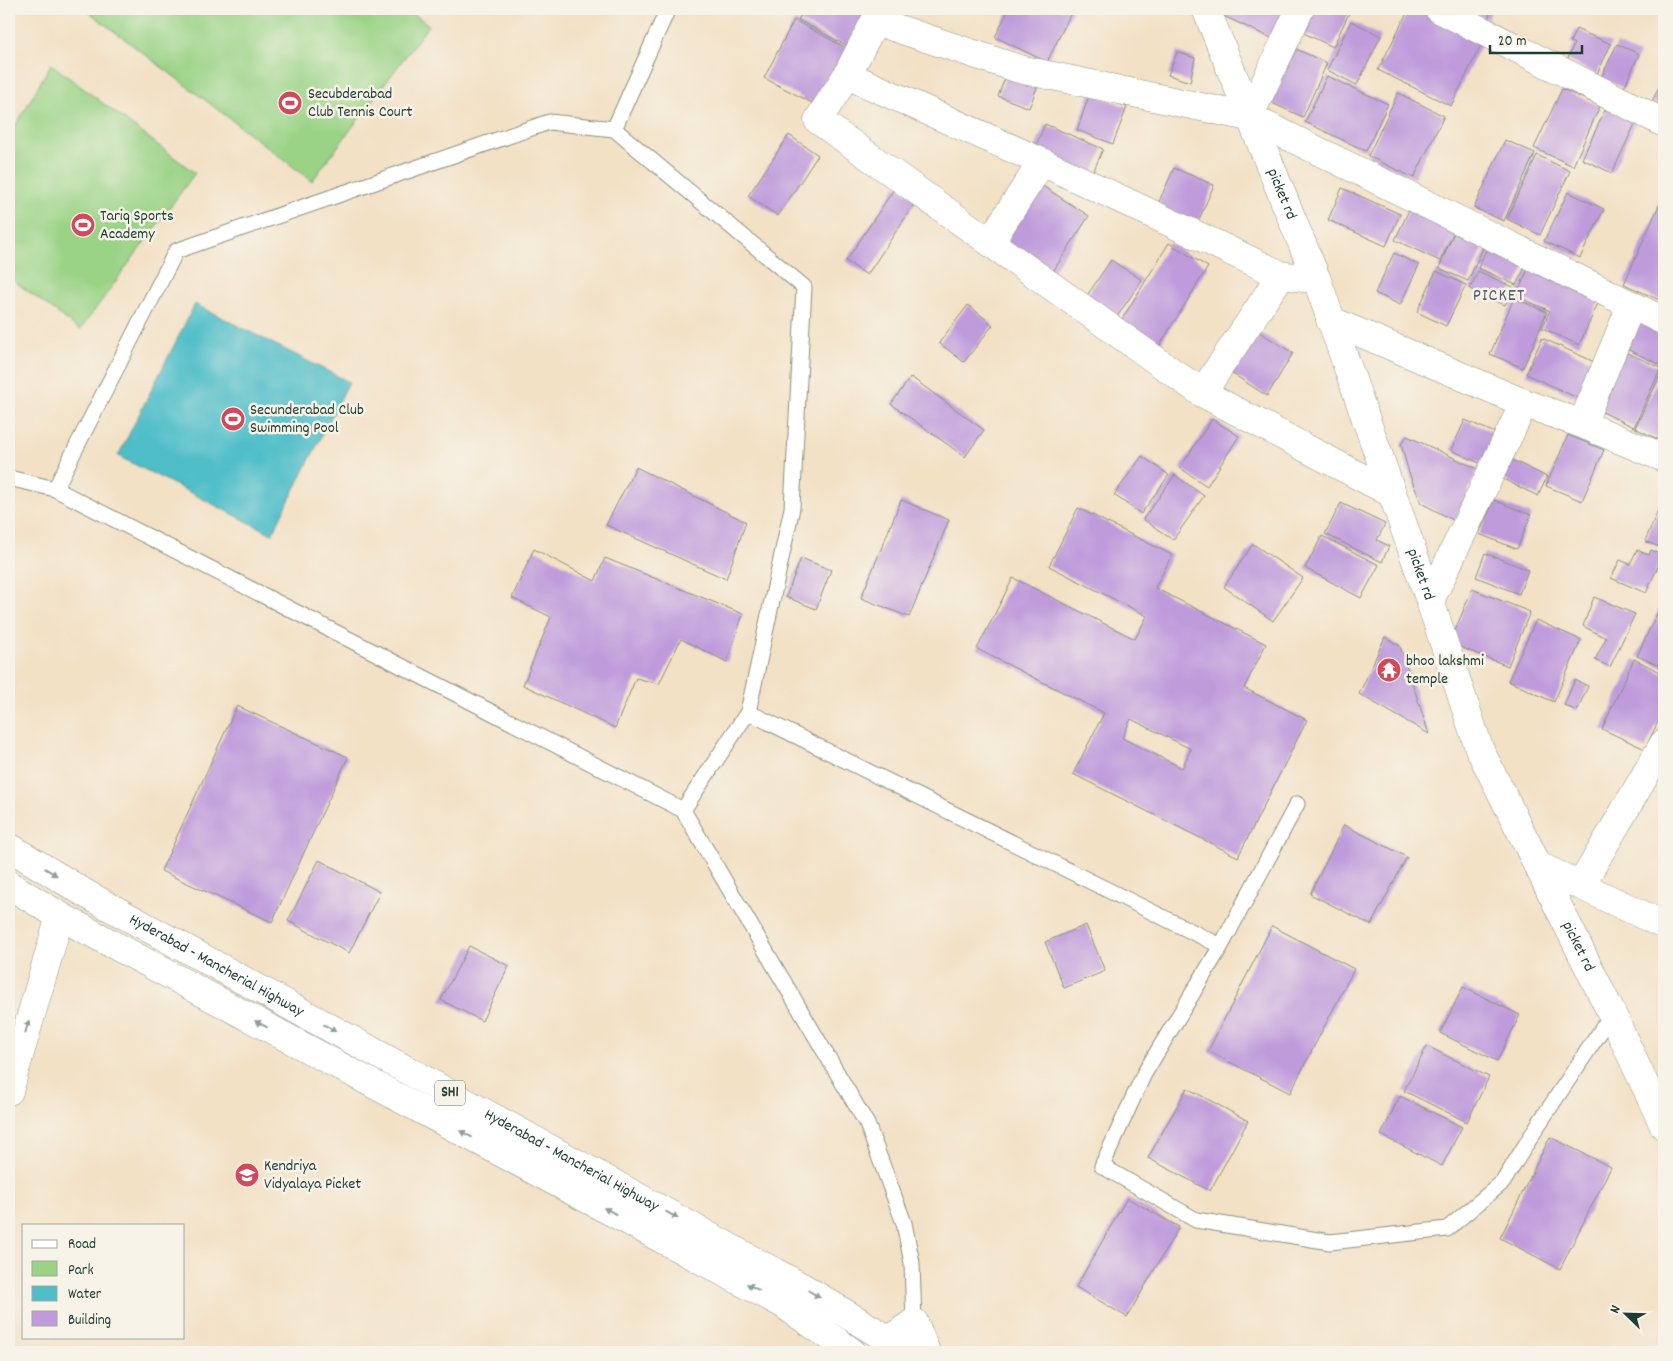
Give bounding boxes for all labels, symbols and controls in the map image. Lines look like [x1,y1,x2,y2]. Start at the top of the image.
scale bar [1490,22,1583,54]
text: 20 m [1498,31,1526,53]
place label: Secubderabad Club Tennis Court [308,83,413,124]
sports icon: Secubderabad Club Tennis Court [277,90,303,116]
street label: picket rd [1261,165,1303,223]
place label: Tariq Sports Academy [100,205,174,246]
sports icon: Tariq Sports Academy [70,212,96,238]
district label: PICKET [1473,284,1525,309]
place label: Secunderabad Club Swimming Pool [250,399,364,440]
sports icon: Secunderabad Club Swimming Pool [220,406,246,432]
street label: picket rd [1401,545,1440,603]
place label: bhoo lakshmi temple [1406,650,1484,691]
temple icon: bhoo lakshmi temple [1376,657,1402,683]
one-way arrow [44,868,57,877]
street label: Hyderabad - Mancherial Highway [125,908,308,1023]
street label: picket rd [1556,917,1600,975]
one-way arrow [24,1020,32,1035]
one-way arrow [254,1020,269,1028]
one-way arrow [324,1023,337,1032]
road number: SH1 [435,1080,465,1106]
street label: Hyderabad - Mancherial Highway [480,1103,664,1218]
one-way arrow [459,1130,474,1138]
place label: Kendriya Vidyalaya Picket [264,1155,361,1196]
school or university icon: Kendriya Vidyalaya Picket [234,1162,260,1188]
one-way arrow [603,1206,616,1215]
one-way arrow [665,1211,680,1219]
legend [22,1224,185,1338]
text: Road [68,1234,96,1256]
text: Park [68,1260,94,1282]
one-way arrow [746,1283,760,1291]
text: Water [68,1284,102,1306]
north arrow [1600,1288,1650,1338]
one-way arrow [808,1289,821,1299]
text: N [1605,1303,1626,1317]
text: Building [68,1310,111,1332]

